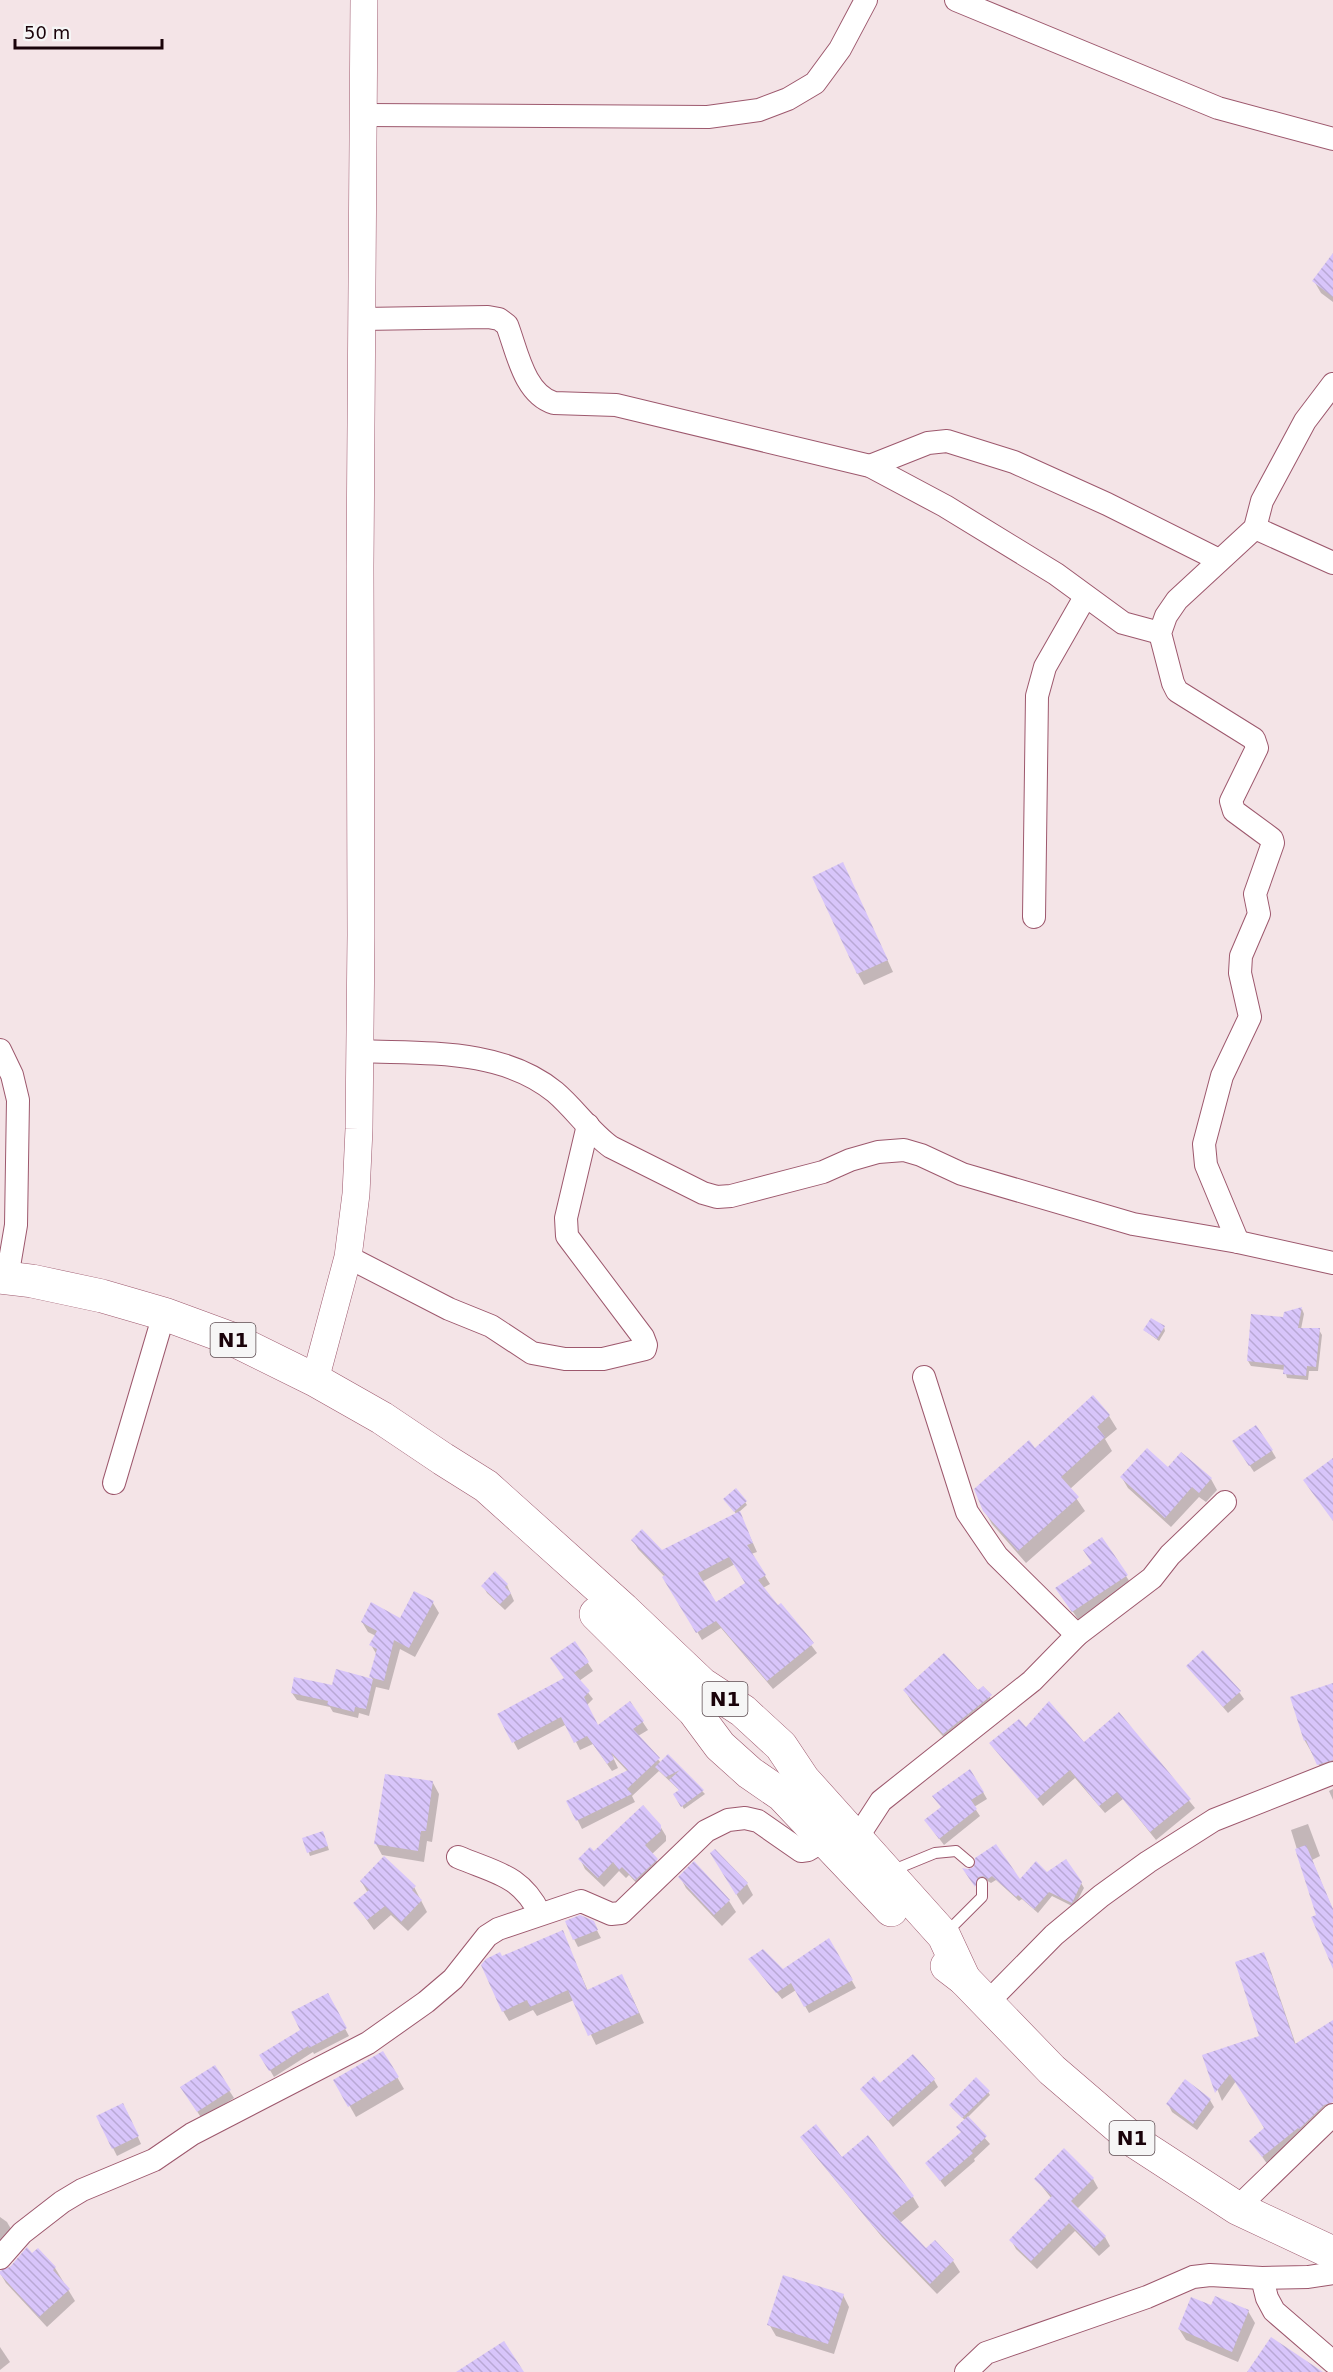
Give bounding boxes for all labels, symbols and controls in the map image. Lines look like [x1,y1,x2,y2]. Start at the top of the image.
scale bar [15,12,162,50]
text: 50 m [24,22,70,43]
road number: N1 [210,1323,256,1357]
road number: N1 [702,1682,748,1716]
road number: N1 [1110,2121,1154,2155]

